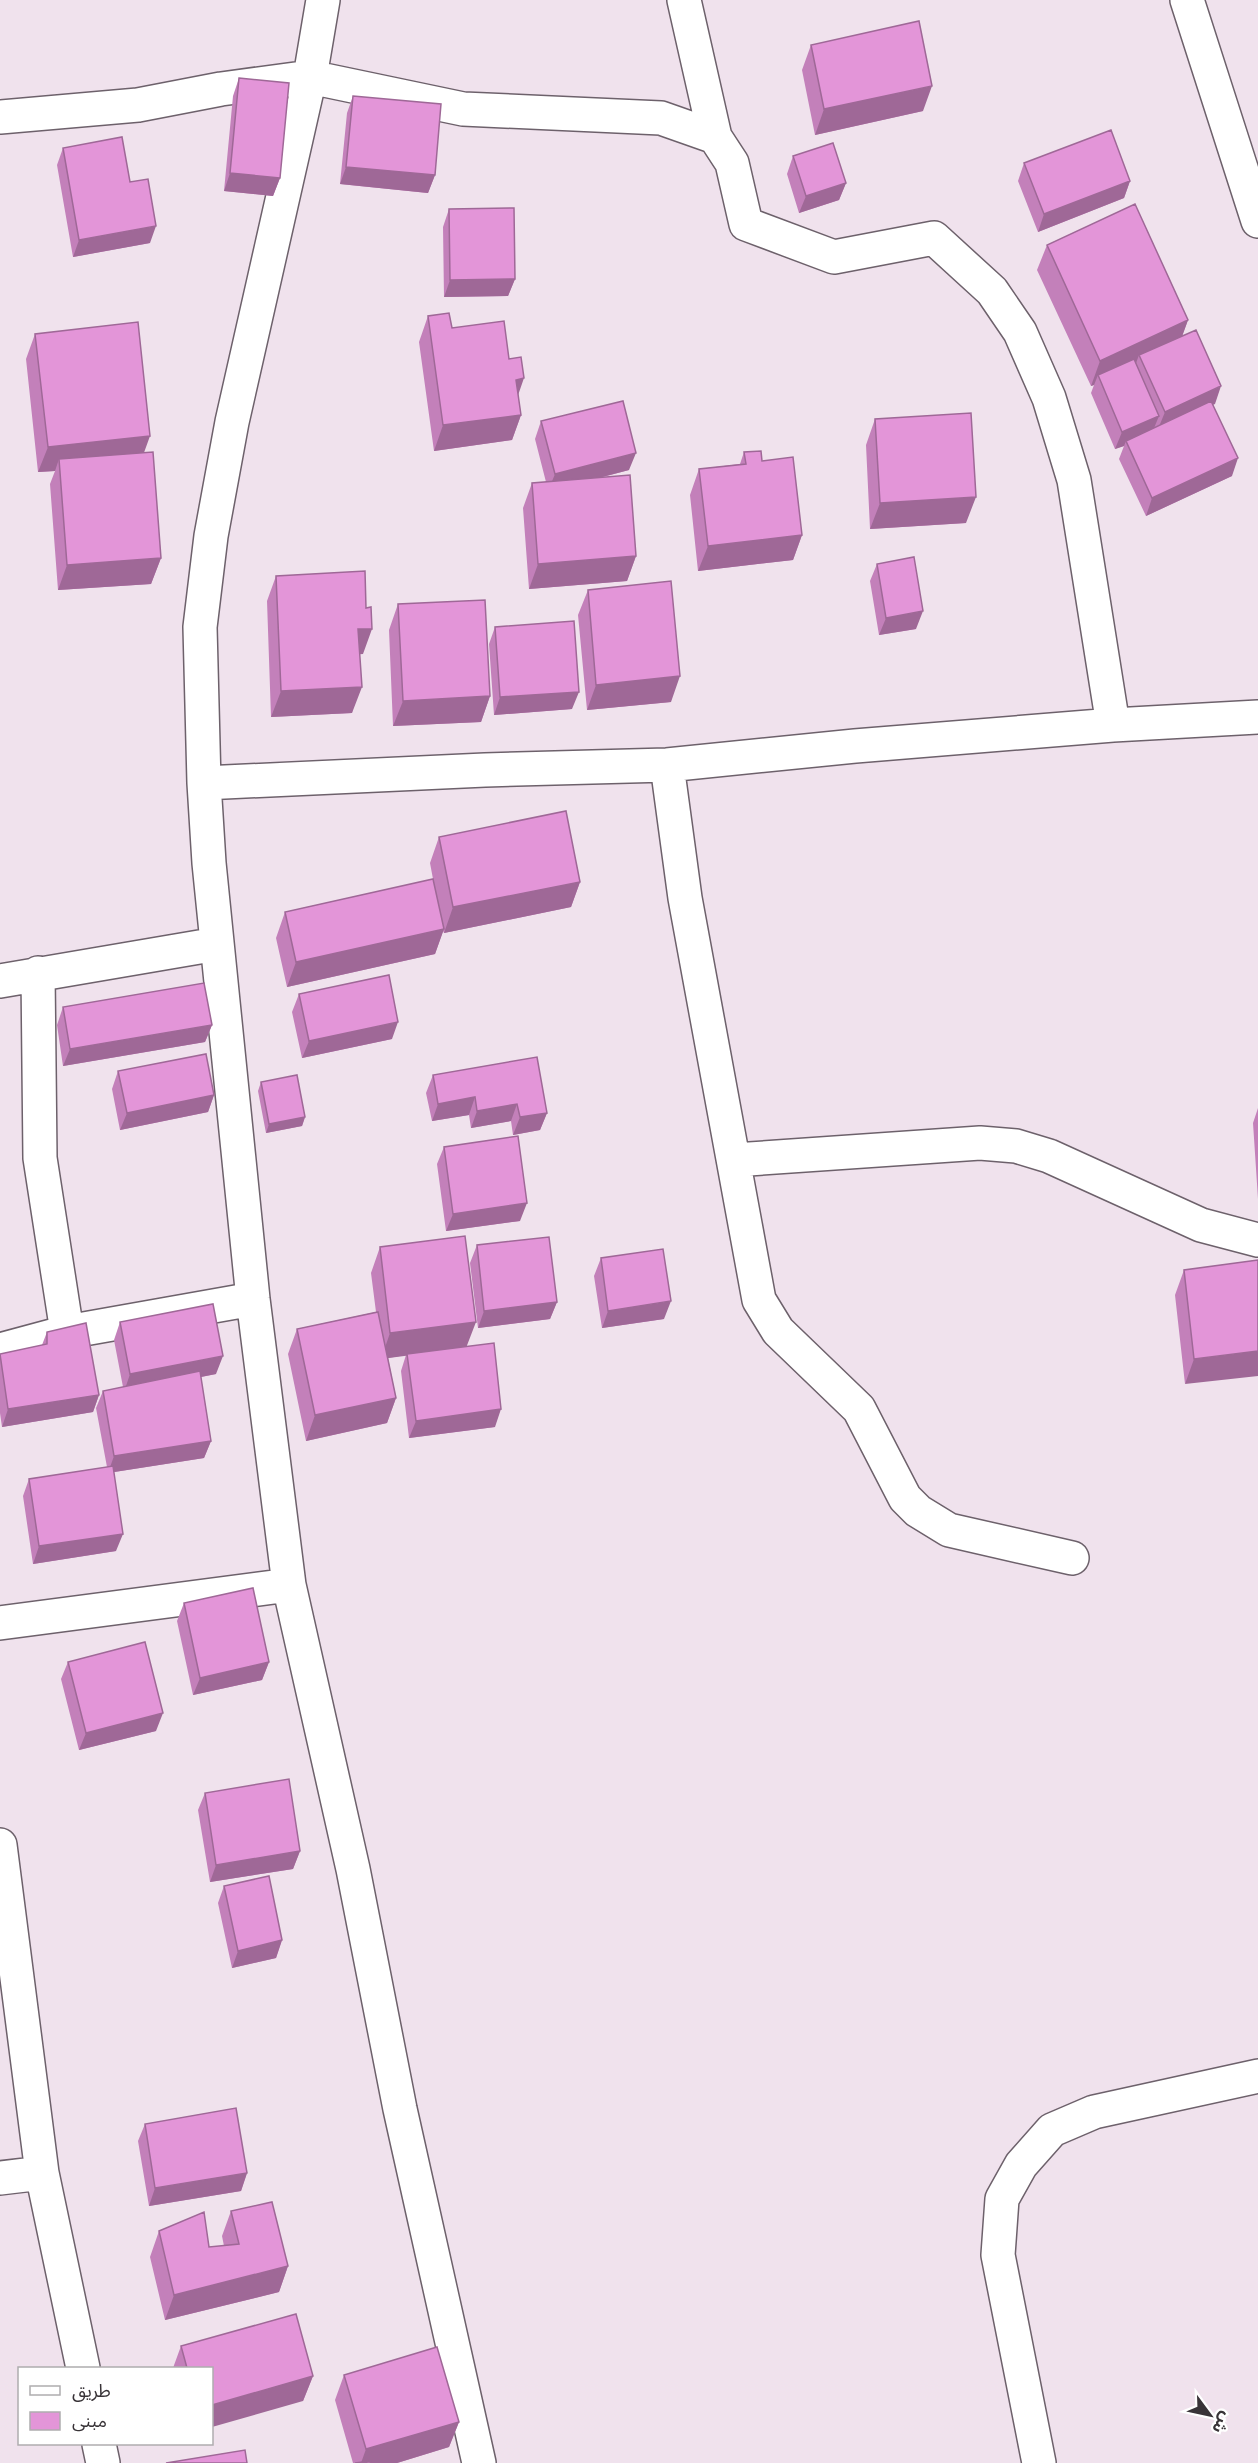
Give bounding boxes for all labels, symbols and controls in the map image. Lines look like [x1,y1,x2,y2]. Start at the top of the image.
legend [18,2367,213,2445]
text: طريق [72,2380,111,2402]
north arrow [1180,2385,1240,2445]
text: ش [1207,2408,1236,2437]
text: مبنى [72,2410,107,2432]

